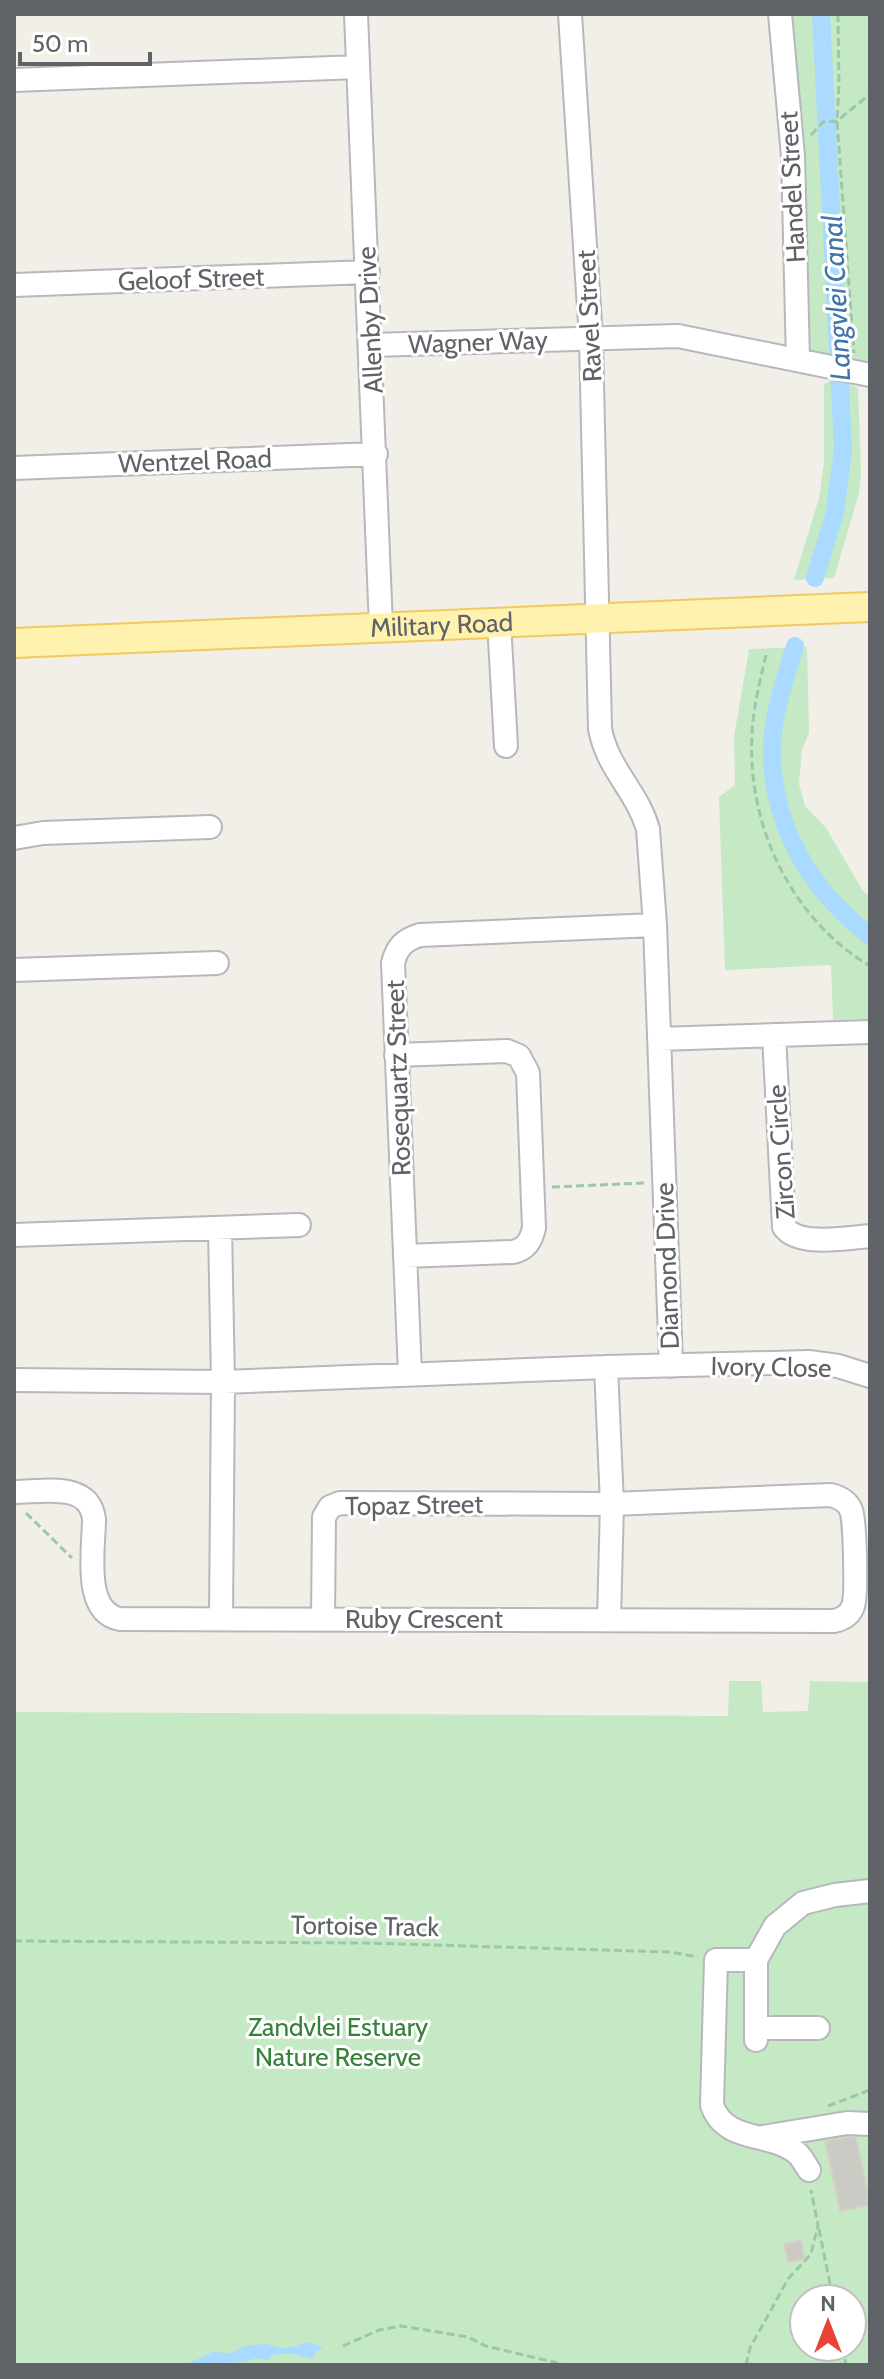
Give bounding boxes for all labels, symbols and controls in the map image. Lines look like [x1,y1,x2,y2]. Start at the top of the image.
scale bar [20,16,150,66]
text: 50 m [32,29,88,58]
street label: Handel Street [772,110,812,264]
water label: Langvlei Canal [815,214,857,382]
street label: Allenby Drive [350,246,390,394]
street label: Ravel Street [570,249,608,383]
street label: Geloof Street [117,260,265,298]
street label: Wagner Way [408,324,548,360]
street label: Wentzel Road [118,442,272,480]
street label: Military Road [370,606,514,644]
street label: Rosequartz Street [379,979,417,1177]
street label: Zircon Circle [760,1083,802,1221]
street label: Diamond Drive [648,1182,686,1350]
street label: Ivory Close [710,1350,832,1384]
street label: Topaz Street [345,1488,483,1522]
street label: Ruby Crescent [345,1603,503,1635]
street label: Tortoise Track [291,1909,440,1943]
park label: Zandvlei Estuary Nature Reserve [248,2011,428,2073]
north arrow [788,2283,868,2363]
text: N [820,2290,836,2317]

